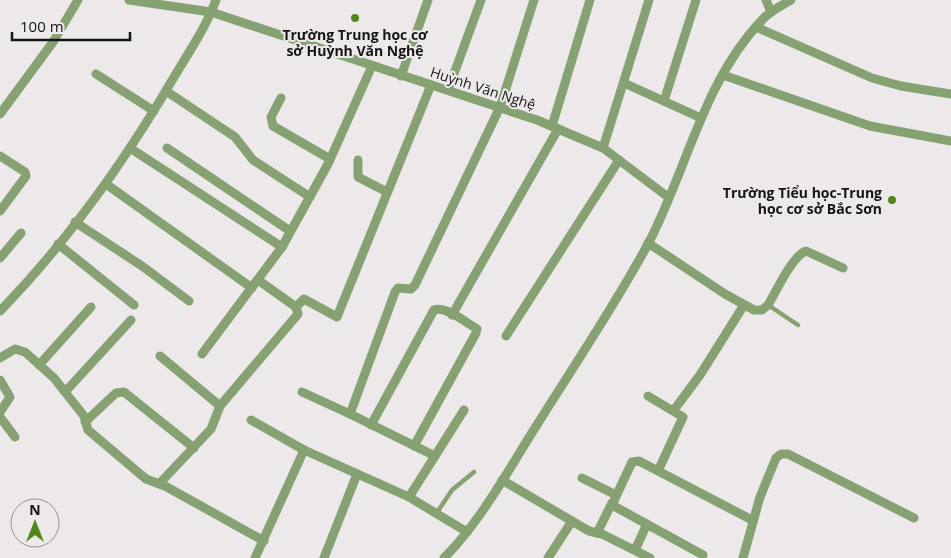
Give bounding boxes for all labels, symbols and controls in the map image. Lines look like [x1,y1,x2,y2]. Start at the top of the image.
scale bar [12,10,130,42]
marker: Trường Trung học cơ sở Huỳnh Văn Nghệ [349,12,361,24]
text: 100 m [20,16,64,36]
place label: Trường Trung học cơ sở Huỳnh Văn Nghệ [282,25,429,60]
street label: Huỳnh Văn Nghệ [428,62,538,114]
place label: Trường Tiểu học-Trung học cơ sở Bắc Sơn [723,183,882,218]
marker: Trường Tiểu học-Trung học cơ sở Bắc Sơn [886,194,898,206]
north arrow [10,498,60,548]
text: N [29,500,41,519]

